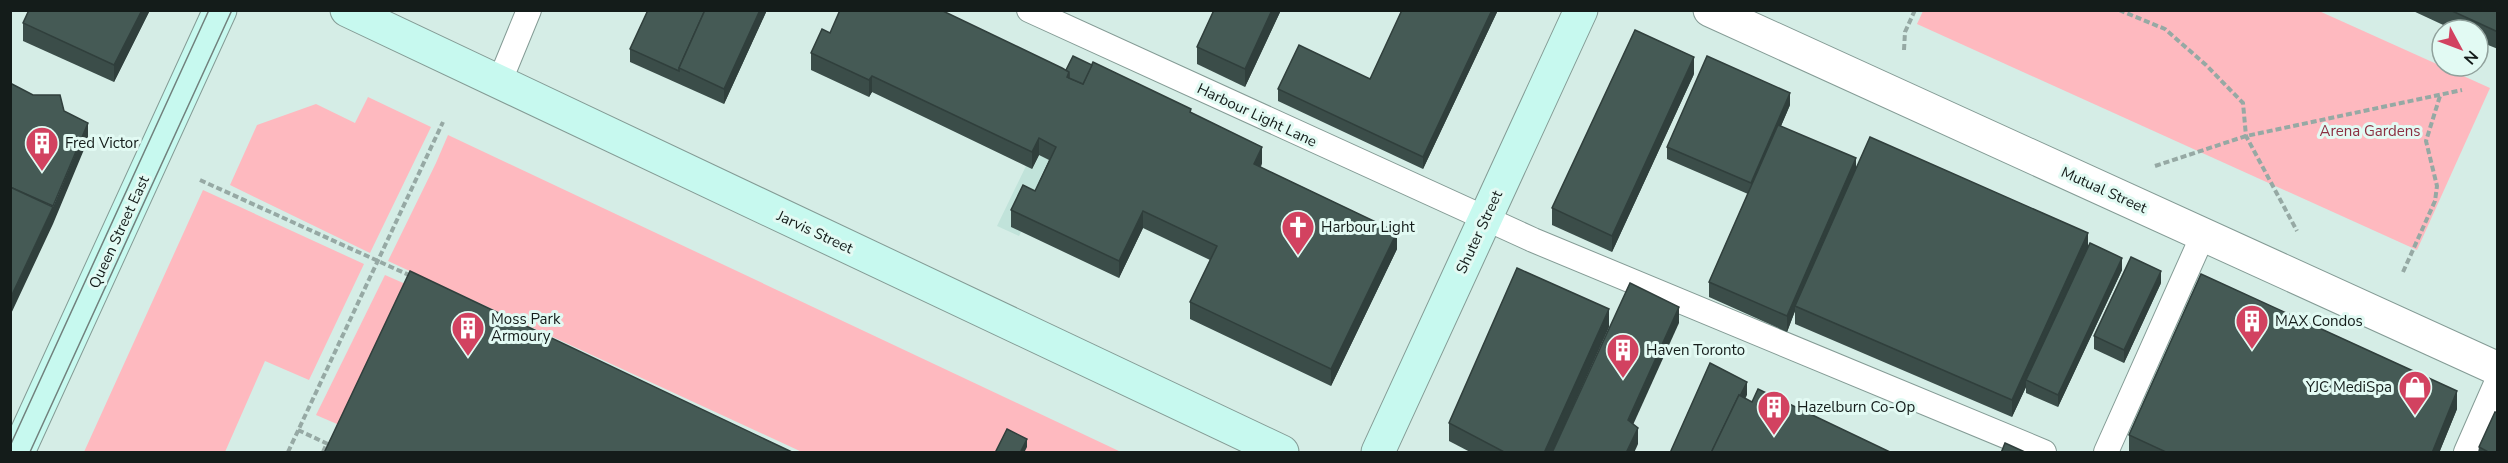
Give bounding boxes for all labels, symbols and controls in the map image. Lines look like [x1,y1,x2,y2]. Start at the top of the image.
north arrow [2430,18,2490,78]
text: N [2458,45,2483,69]
street label: Harbour Light Lane [1194,78,1320,152]
park label: Arena Gardens [2319,121,2421,141]
building icon: Fred Victor [24,125,60,172]
place label: Fred Victor [65,133,139,153]
street label: Mutual Street [2058,162,2151,218]
street label: Queen Street East [84,172,154,292]
street label: Shuter Street [1451,187,1507,277]
street label: Jarvis Street [773,205,857,259]
church icon: Harbour Light [1280,209,1316,256]
place label: Harbour Light [1321,217,1415,237]
building icon: MAX Condos [2234,303,2270,350]
place label: Moss Park Armoury [491,309,561,346]
building icon: Moss Park Armoury [450,310,486,357]
place label: MAX Condos [2275,311,2363,331]
building icon: Haven Toronto [1605,332,1641,379]
place label: Haven Toronto [1646,340,1745,360]
shop icon: YJC MediSpa [2397,369,2433,416]
place label: YJC MediSpa [2305,377,2392,397]
building icon: Hazelburn Co-Op [1756,389,1792,436]
place label: Hazelburn Co-Op [1797,397,1915,417]

